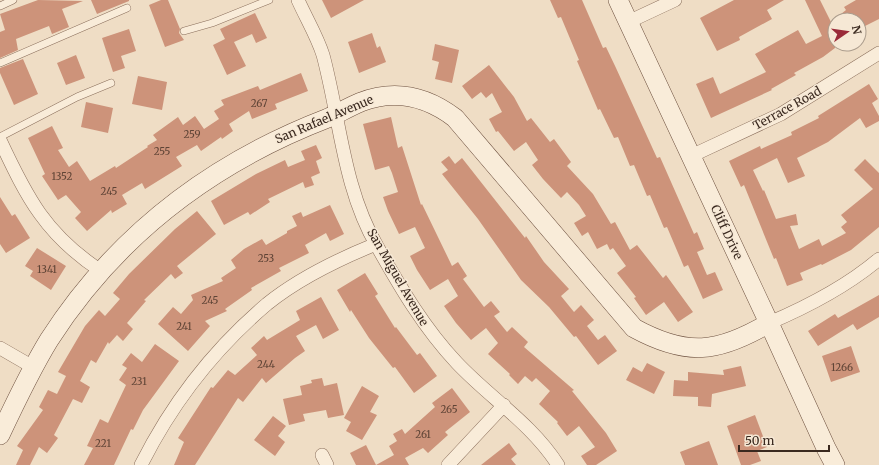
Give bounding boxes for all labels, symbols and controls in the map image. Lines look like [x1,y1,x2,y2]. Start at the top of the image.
north arrow [827,12,867,52]
text: N [849,24,865,36]
street label: Terrace Road [750,83,824,133]
street label: San Rafael Avenue [273,92,375,146]
house number: 267 [251,97,268,110]
house number: 259 [183,128,201,141]
house number: 255 [154,145,171,158]
house number: 1352 [52,170,72,183]
house number: 245 [101,185,118,198]
street label: Cliff Drive [708,202,746,262]
street label: San Miguel Avenue [364,226,432,328]
house number: 253 [258,252,275,265]
house number: 1341 [37,263,57,276]
house number: 245 [202,294,219,307]
house number: 241 [176,320,192,333]
house number: 244 [257,358,275,371]
house number: 1266 [831,361,853,374]
house number: 231 [131,375,147,388]
house number: 265 [440,403,458,416]
scale bar [739,427,829,453]
house number: 261 [415,428,431,441]
text: 50 m [745,433,774,448]
house number: 221 [95,437,111,450]

